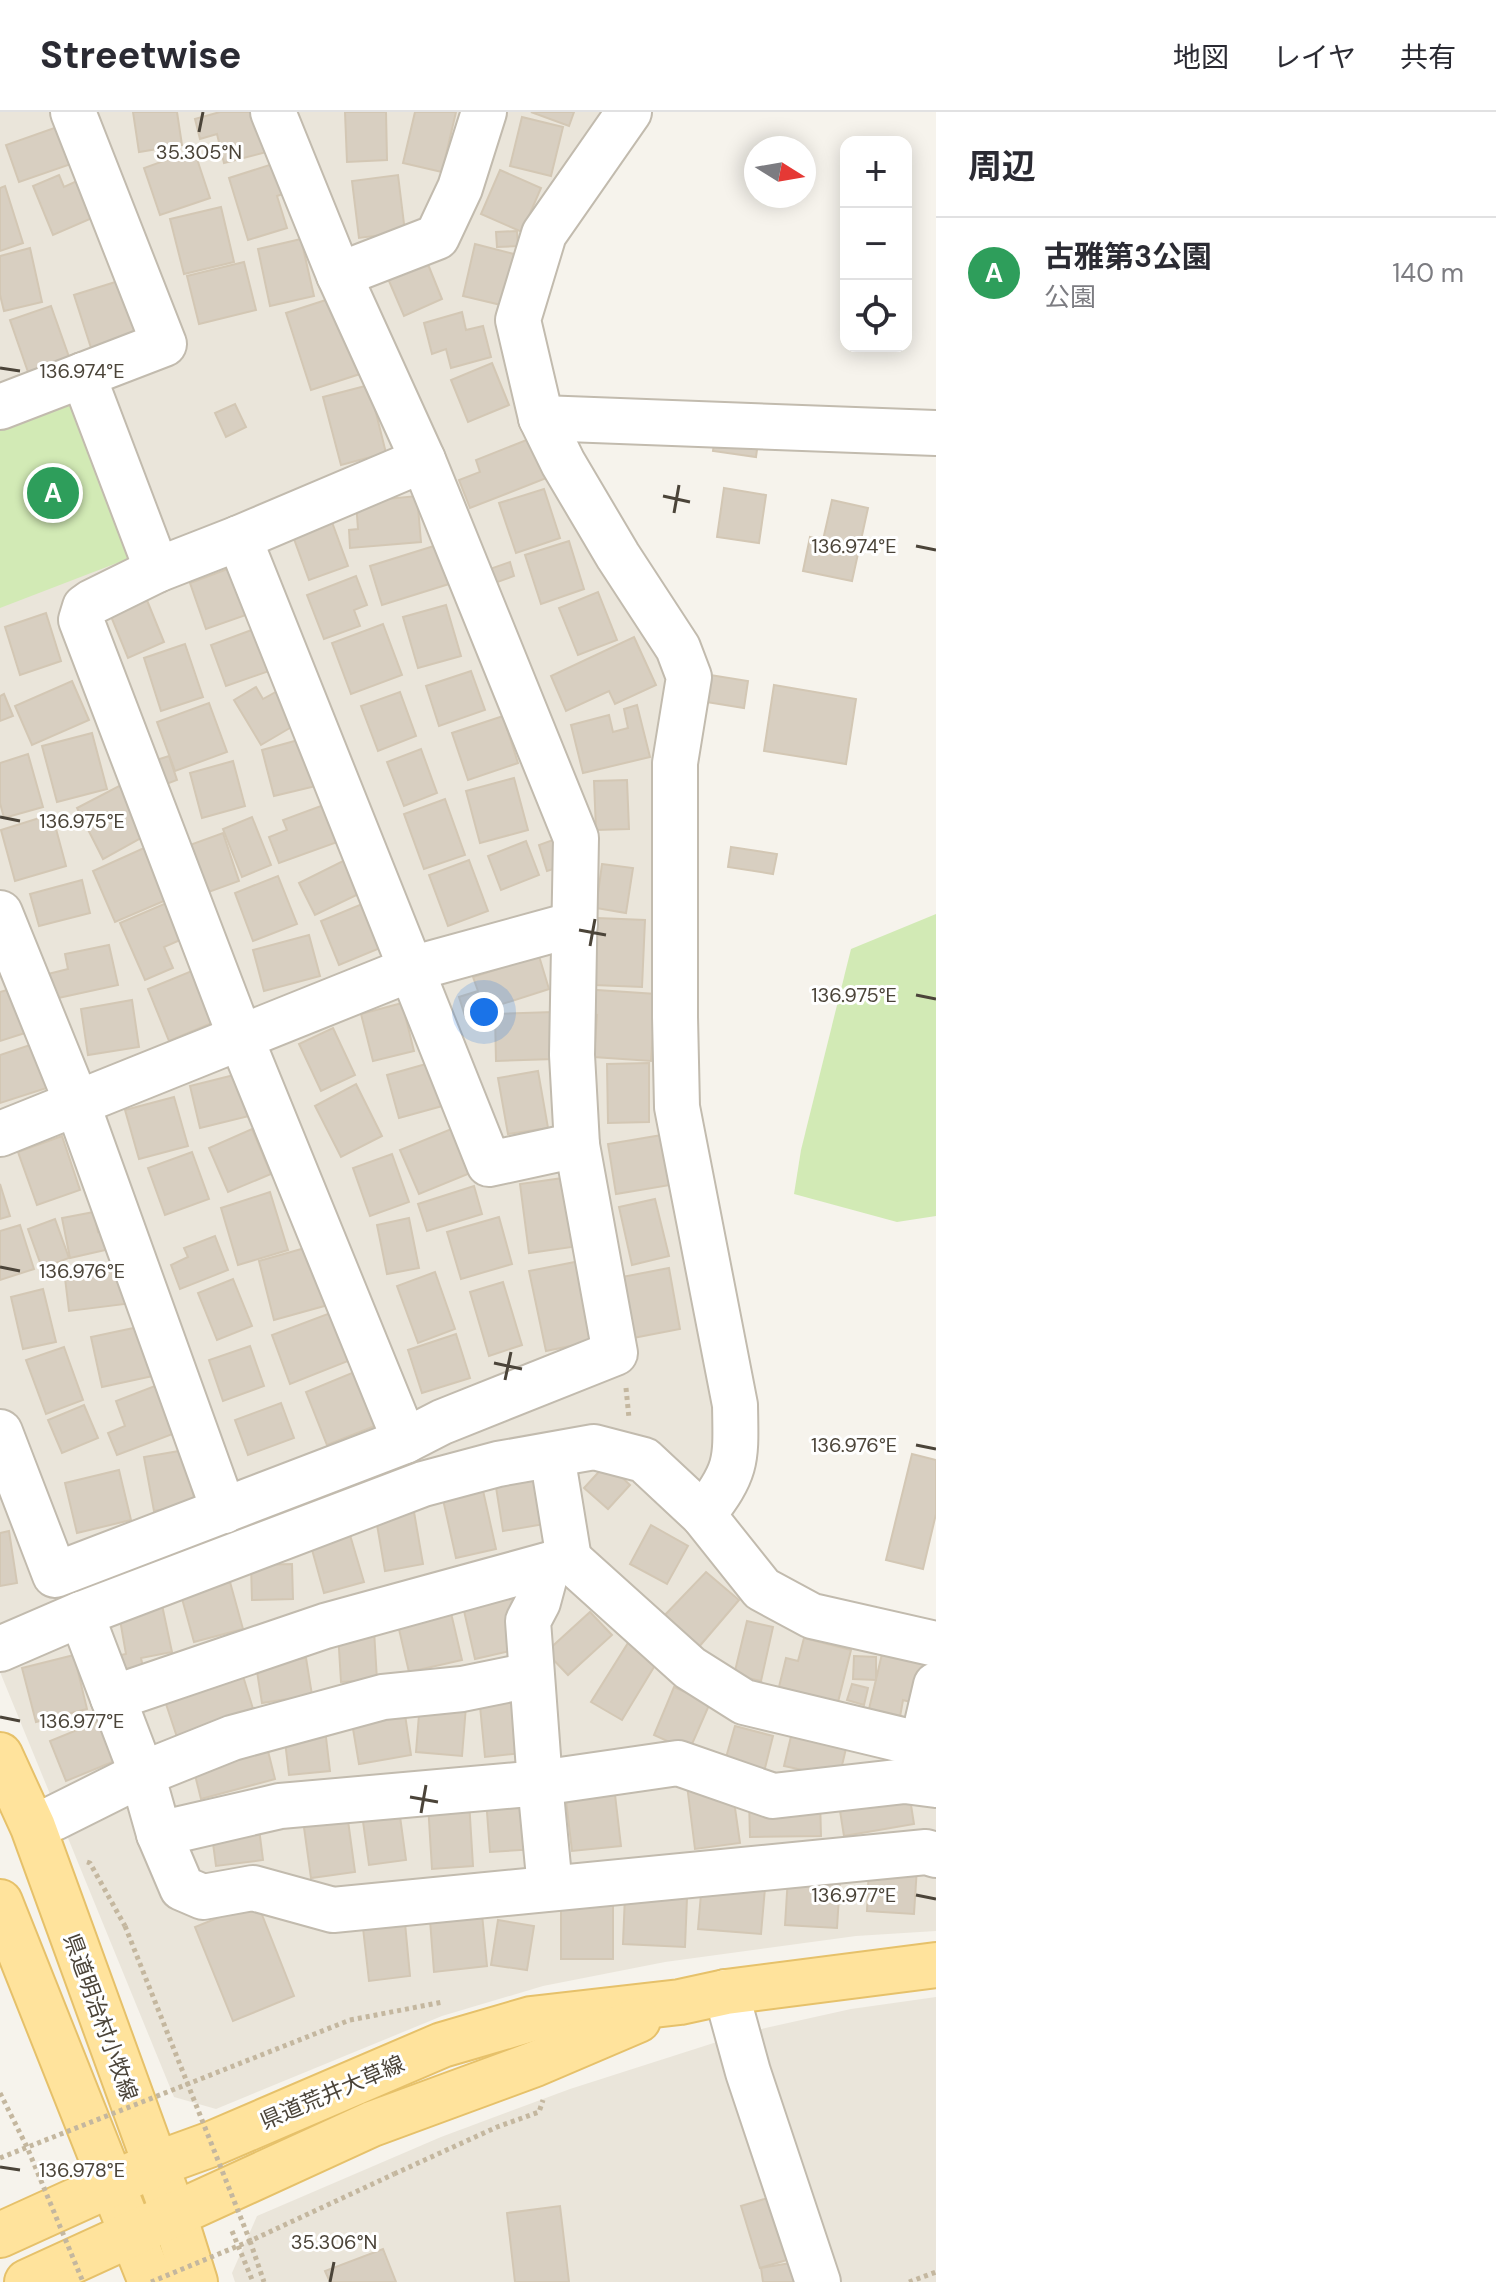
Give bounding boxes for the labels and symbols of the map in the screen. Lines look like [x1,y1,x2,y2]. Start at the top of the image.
north arrow [744,136,816,208]
text: 35.305°N [156,139,242,165]
text: 136.974°E [39,358,125,384]
pin: A [27,463,79,523]
text: 136.974°E [811,533,897,559]
text: 136.975°E [39,808,125,834]
text: 136.975°E [811,982,897,1008]
your location [464,992,504,1032]
text: 136.976°E [39,1258,125,1284]
text: 136.976°E [811,1432,897,1458]
text: 136.977°E [40,1708,124,1734]
text: 136.977°E [812,1882,896,1908]
street label: 県道明治村小牧線 [57,1930,144,2105]
street label: 県道荒井大草線 [256,2049,409,2136]
text: 136.978°E [39,2157,125,2183]
text: 35.306°N [291,2229,377,2255]

